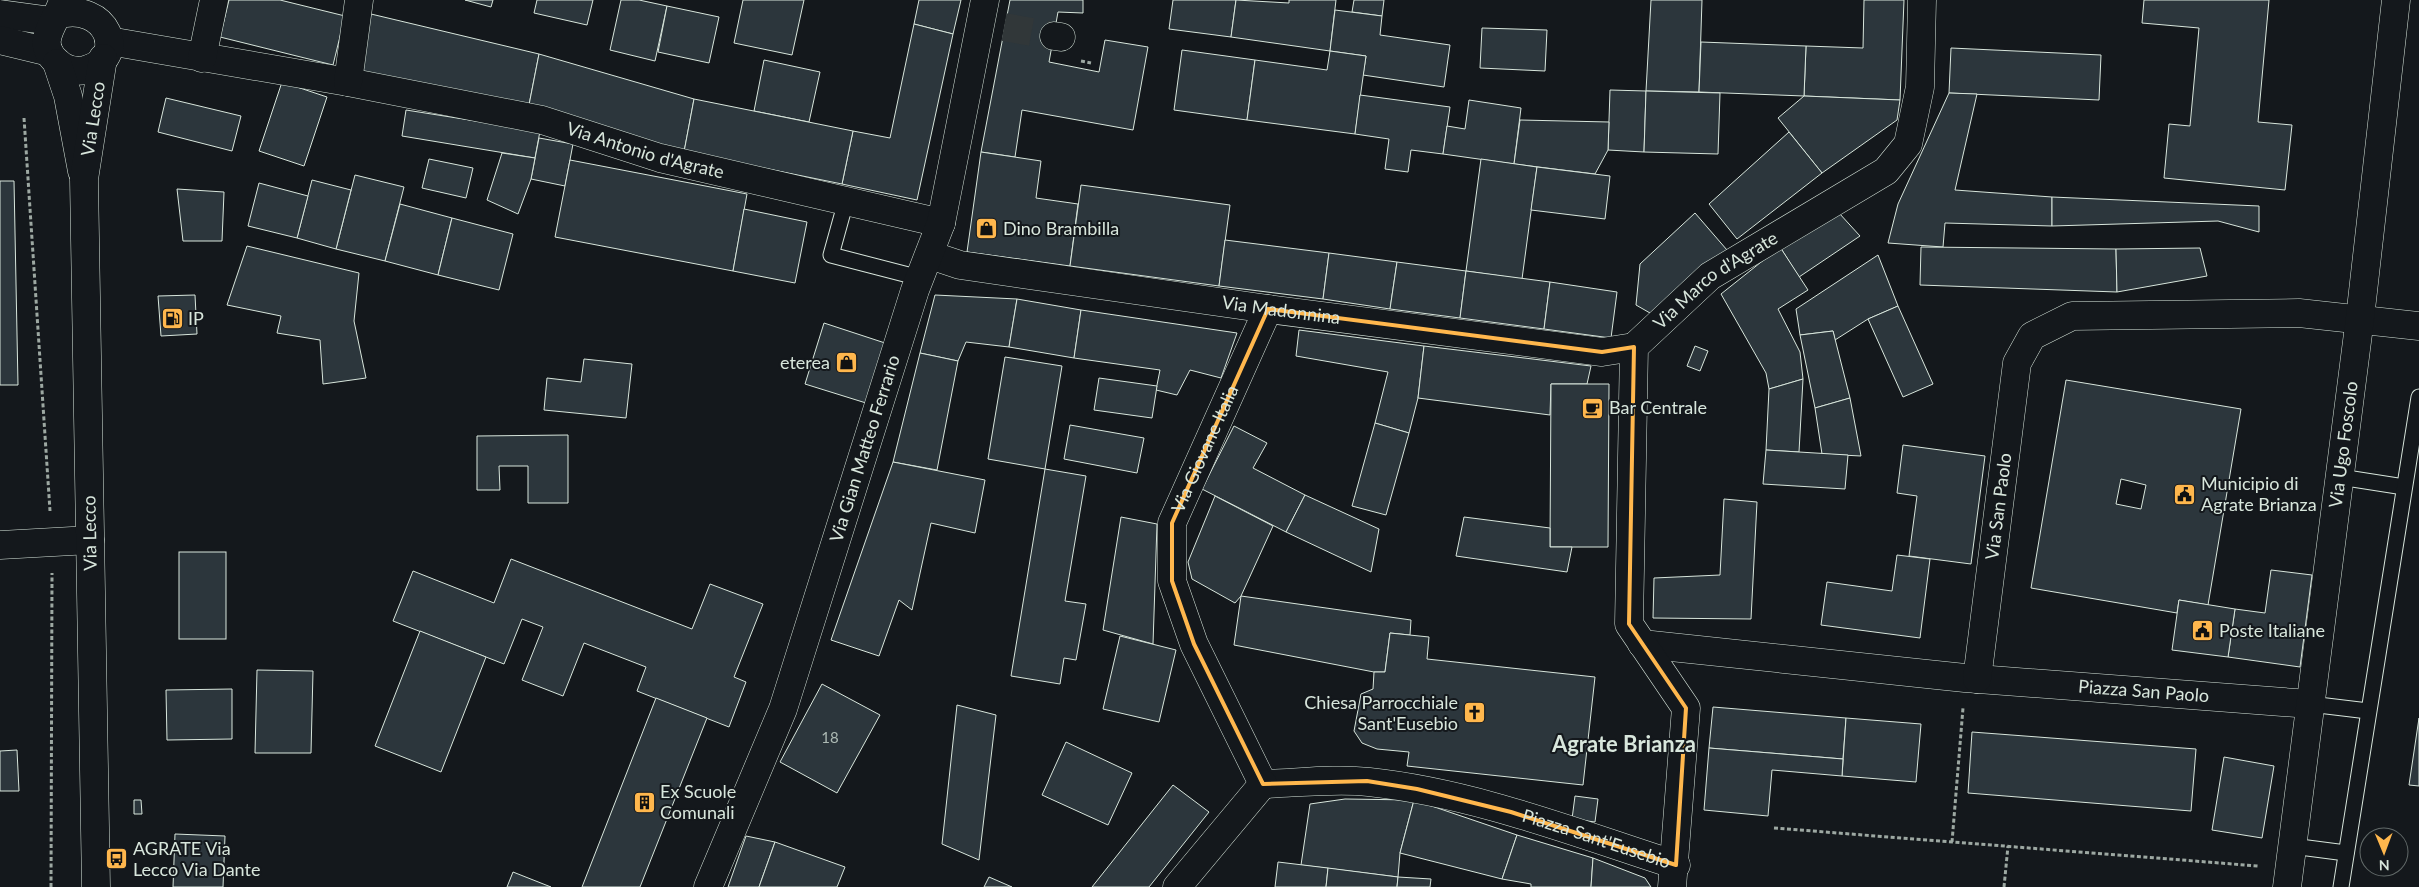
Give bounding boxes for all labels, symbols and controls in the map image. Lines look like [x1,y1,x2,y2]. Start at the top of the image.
street label: Via Lecco [76,80,109,158]
street label: Via Antonio d'Agrate [564,117,726,182]
shop icon: Dino Brambilla [975,217,999,241]
place label: Dino Brambilla [1003,217,1119,239]
street label: Via Marco d'Agrate [1648,226,1781,333]
street label: Via Madonnina [1221,291,1342,328]
fuel station icon: IP [160,307,184,331]
place label: IP [188,307,204,329]
place label: eterea [780,351,830,373]
shop icon: eterea [834,351,858,375]
street label: Via Gian Matteo Ferrario [824,352,904,545]
street label: Via Ugo Foscolo [2324,380,2362,509]
street label: Via Giovane Italia [1166,381,1242,516]
cafe icon: Bar Centrale [1581,396,1605,420]
place label: Bar Centrale [1609,396,1707,418]
street label: Via San Paolo [1980,452,2016,561]
place label: Municipio di Agrate Brianza [2201,472,2317,515]
public building icon: Municipio di Agrate Brianza [2173,482,2197,506]
street label: Via Lecco [77,495,101,571]
public building icon: Poste Italiane [2191,619,2215,643]
place label: Poste Italiane [2219,619,2325,641]
street label: Piazza San Paolo [2077,675,2210,706]
place label: Chiesa Parrocchiale Sant'Eusebio [1304,691,1458,734]
church icon: Chiesa Parrocchiale Sant'Eusebio [1462,701,1486,725]
house number: 18 [821,728,839,746]
district label: Agrate Brianza [1551,730,1696,757]
place label: Ex Scuole Comunali [660,780,736,823]
building icon: Ex Scuole Comunali [632,790,656,814]
street label: Piazza Sant'Eusebio [1520,804,1674,873]
north arrow [2359,827,2409,877]
place label: AGRATE Via Lecco Via Dante [133,837,260,880]
bus stop icon: AGRATE Via Lecco Via Dante [105,847,129,871]
text: N [2379,857,2390,874]

